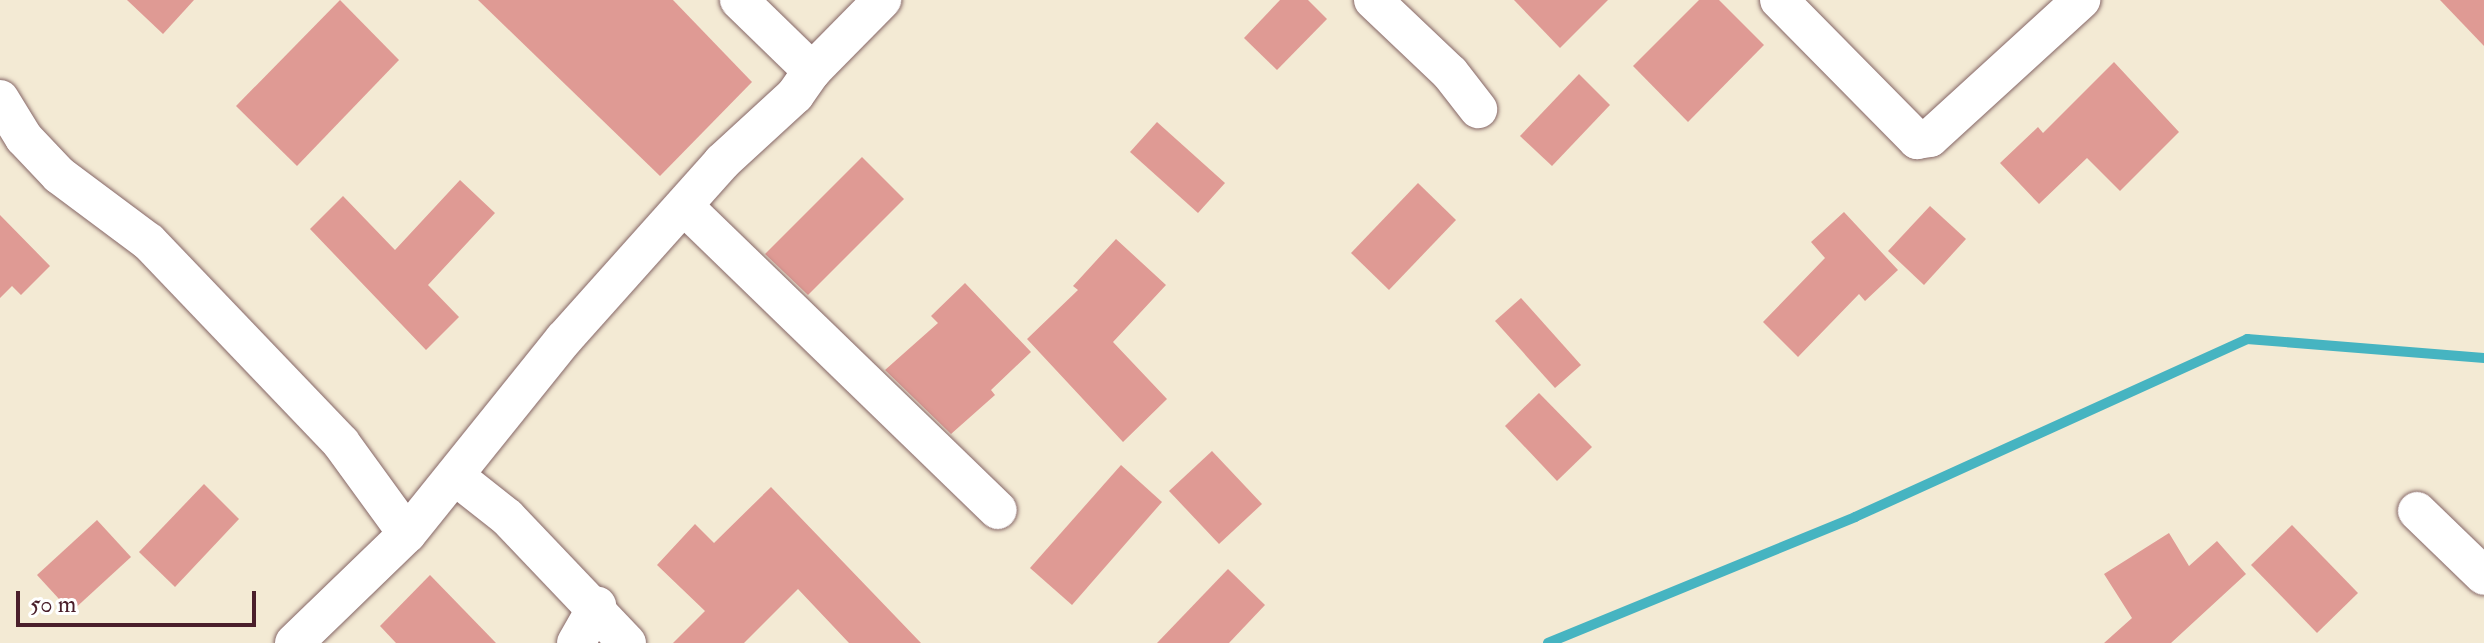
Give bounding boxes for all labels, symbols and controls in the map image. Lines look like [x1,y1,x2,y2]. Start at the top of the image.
scale bar [20,575,260,625]
text: 50 m [30,589,76,620]

